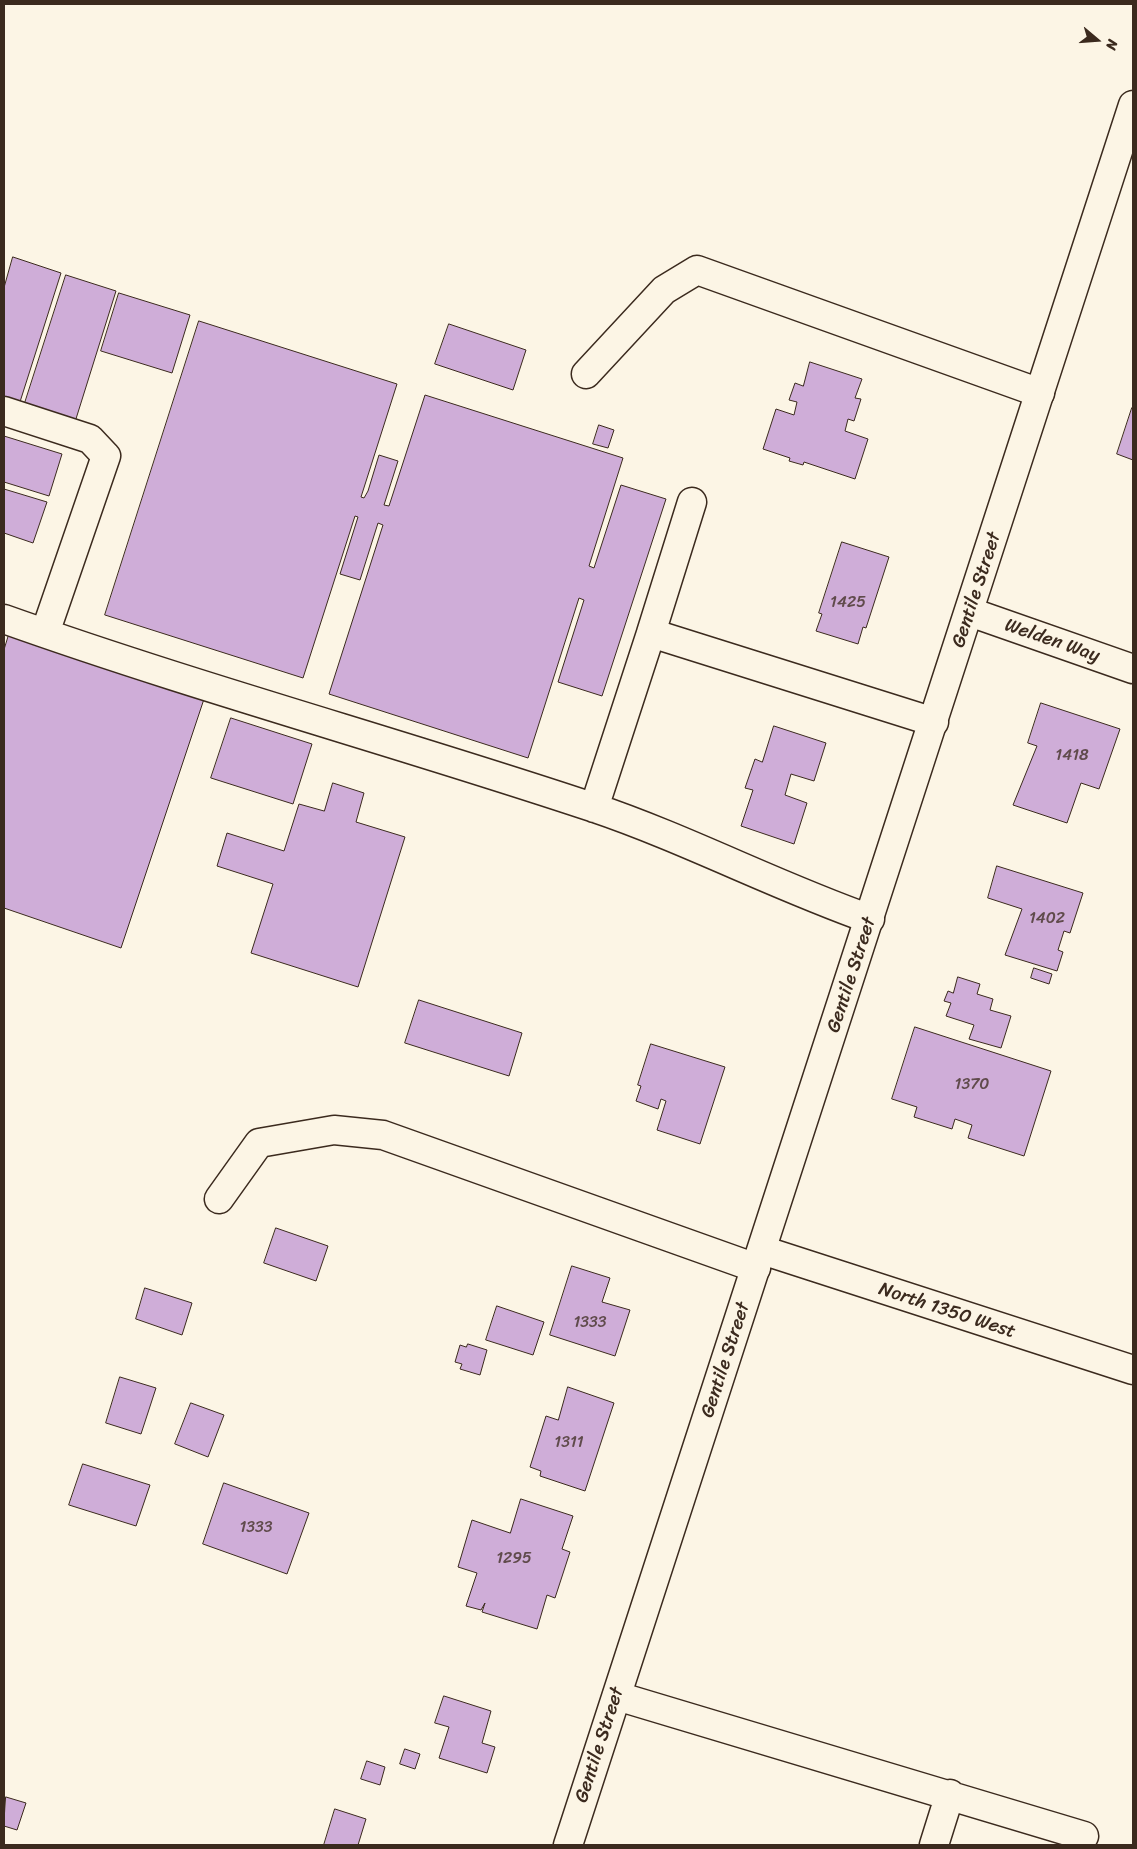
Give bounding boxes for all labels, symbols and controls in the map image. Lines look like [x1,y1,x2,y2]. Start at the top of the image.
north arrow [1072,15,1122,65]
text: N [1098,36,1125,53]
street label: Gentile Street [948,529,1006,651]
house number: 1425 [830,593,866,613]
street label: Welden Way [1002,614,1102,668]
house number: 1418 [1055,746,1089,766]
house number: 1402 [1029,909,1065,929]
street label: Gentile Street [823,914,881,1036]
house number: 1370 [955,1075,989,1095]
street label: North 1350 West [876,1278,1018,1344]
street label: Gentile Street [697,1299,755,1421]
house number: 1333 [573,1313,607,1333]
house number: 1311 [554,1433,584,1453]
house number: 1333 [239,1518,273,1538]
house number: 1295 [496,1549,532,1569]
street label: Gentile Street [571,1684,629,1806]

